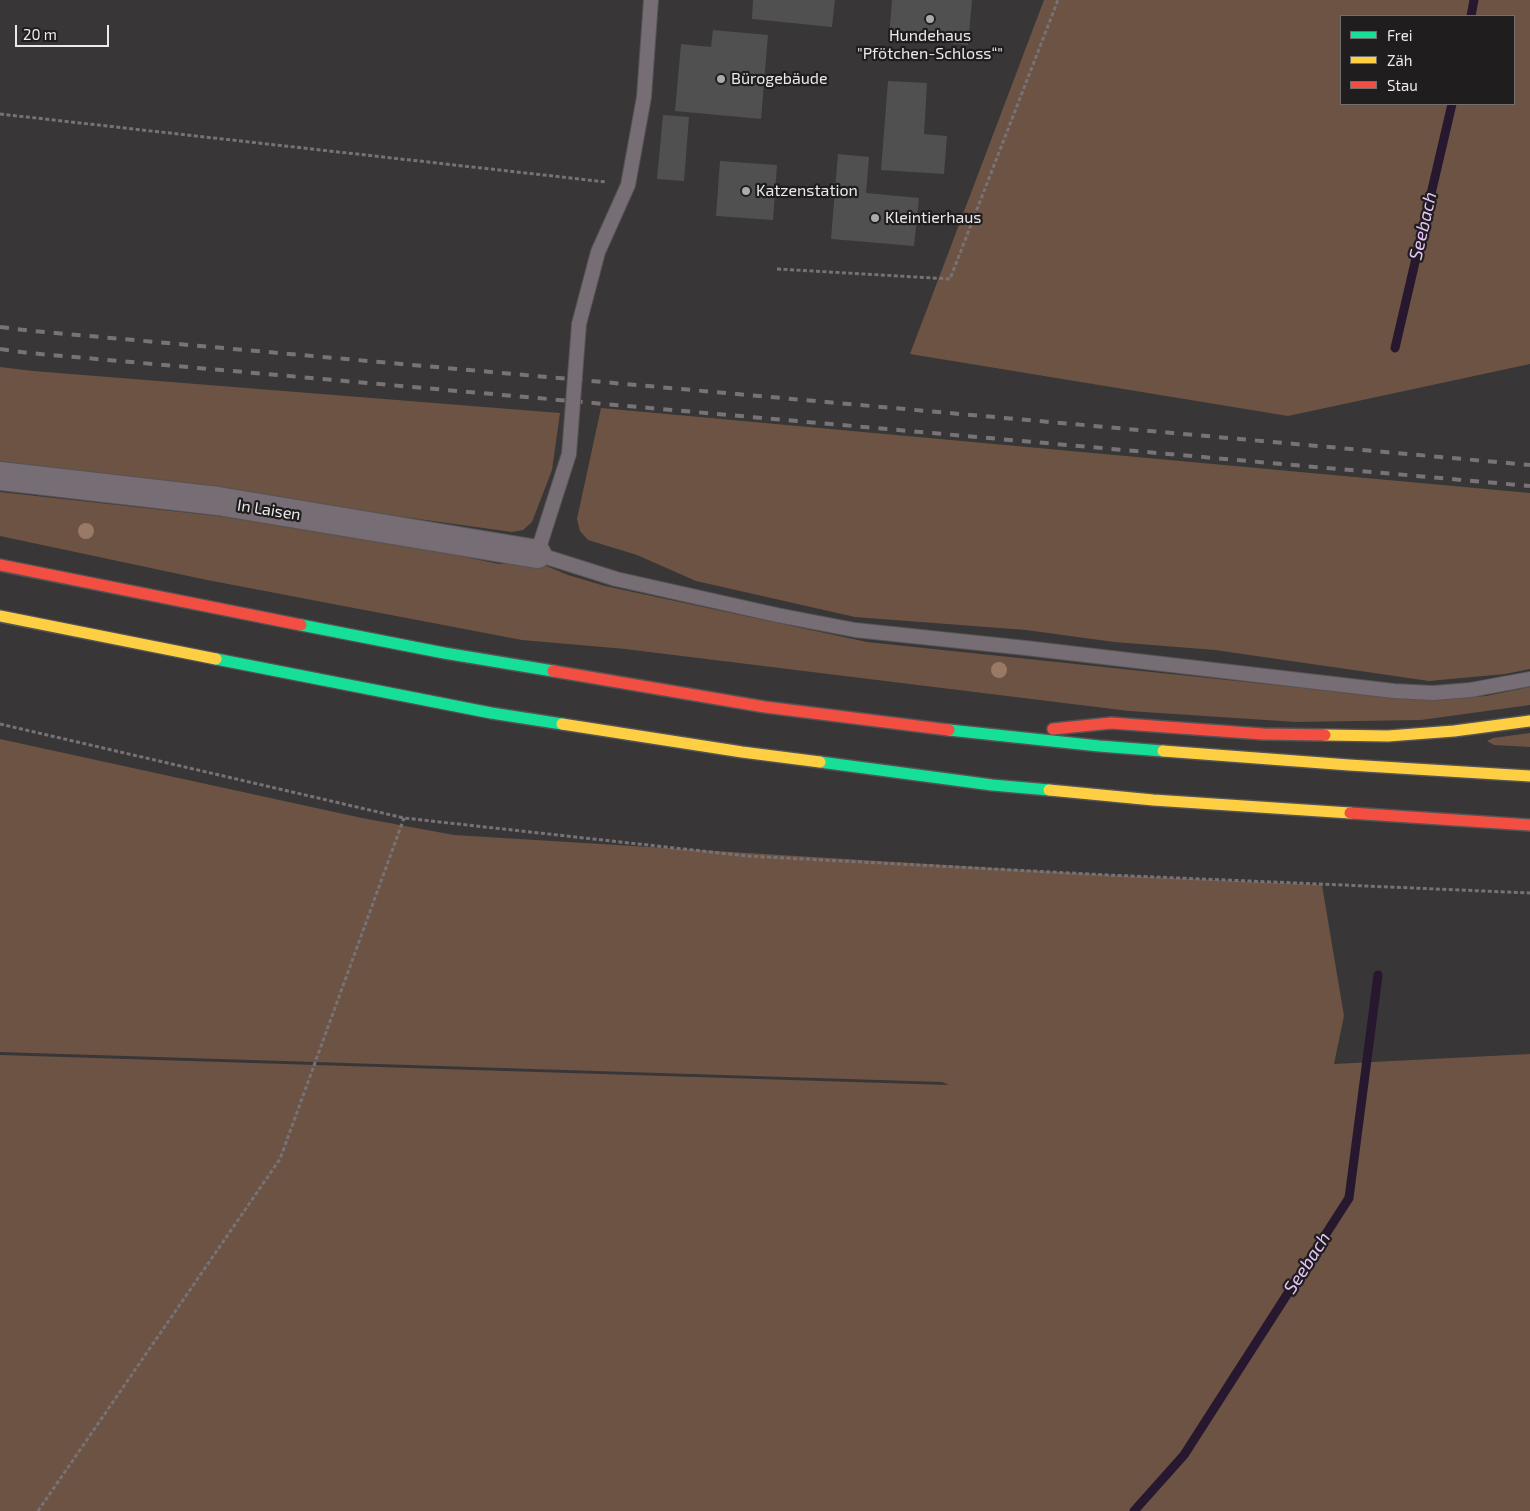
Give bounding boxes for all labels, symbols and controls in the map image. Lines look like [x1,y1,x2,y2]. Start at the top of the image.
marker: Hundehaus "Pfötchen-Schloss“" [924,13,936,25]
scale bar [18,15,111,47]
legend [1340,15,1515,105]
text: 20 m [23,25,57,43]
place label: Hundehaus "Pfötchen-Schloss“" [857,26,1003,64]
text: Frei [1387,26,1412,44]
text: Zäh [1387,51,1412,69]
place label: Bürogebäude [731,69,828,89]
marker: Bürogebäude [715,73,727,85]
text: Stau [1387,76,1418,94]
place label: Katzenstation [756,181,858,201]
marker: Katzenstation [740,185,752,197]
water label: Seebach [1405,190,1441,262]
place label: Kleintierhaus [885,208,981,228]
marker: Kleintierhaus [869,212,881,224]
street label: In Laisen [236,496,302,524]
water label: Seebach [1279,1228,1335,1298]

